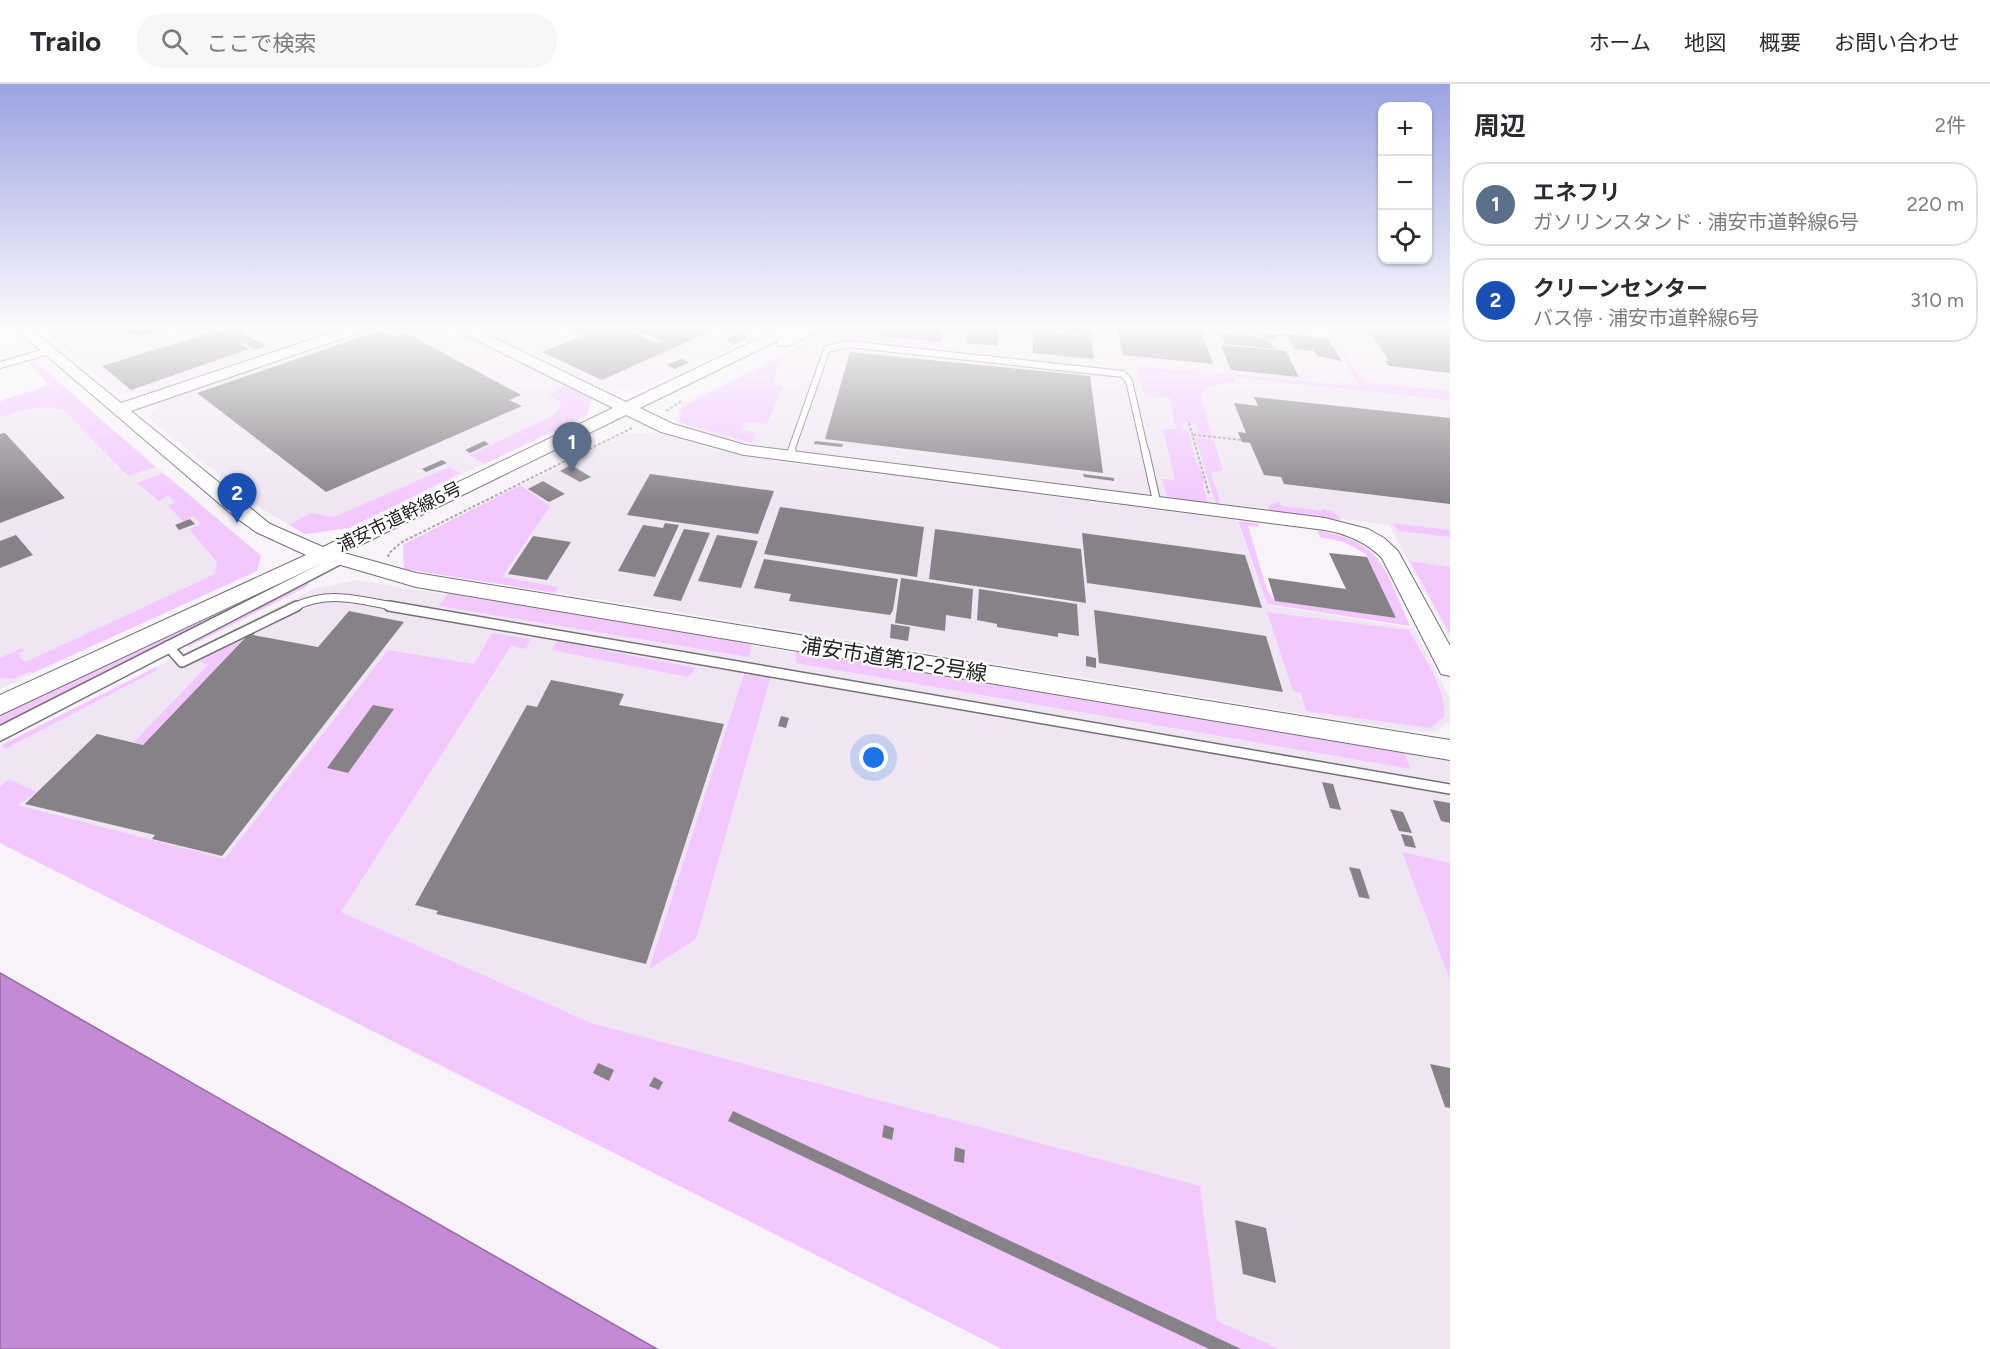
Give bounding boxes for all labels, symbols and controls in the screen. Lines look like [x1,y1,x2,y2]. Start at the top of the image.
search box [137,14,557,68]
text: Trailo [30,24,101,58]
icon: search [158,25,191,58]
text: ここで検索 [206,30,316,57]
text: ホーム [1589,30,1651,55]
text: 地図 [1684,30,1726,55]
text: 概要 [1759,30,1801,55]
text: お問い合わせ [1834,30,1960,55]
map controls [1378,102,1432,264]
button: + [1378,102,1432,156]
text: 周辺 [1474,110,1526,142]
text: 2件 [1935,113,1966,137]
button: − [1378,156,1432,210]
text: エネフリ [1533,179,1621,206]
text: 1 [1491,192,1500,216]
text: 220 m [1907,192,1964,216]
button: locate [1378,210,1432,264]
text: ガソリンスタンド · 浦安市道幹線6号 [1533,210,1859,234]
text: クリーンセンター [1533,275,1708,302]
text: 2 [1490,288,1501,312]
text: 310 m [1910,288,1964,312]
text: バス停 · 浦安市道幹線6号 [1533,306,1759,330]
pin: 1 [552,422,592,472]
pin: 2 [218,474,256,523]
street label: 浦安市道幹線6号 [333,477,465,557]
street label: 浦安市道第12-2号線 [799,632,989,686]
your location [859,743,888,772]

